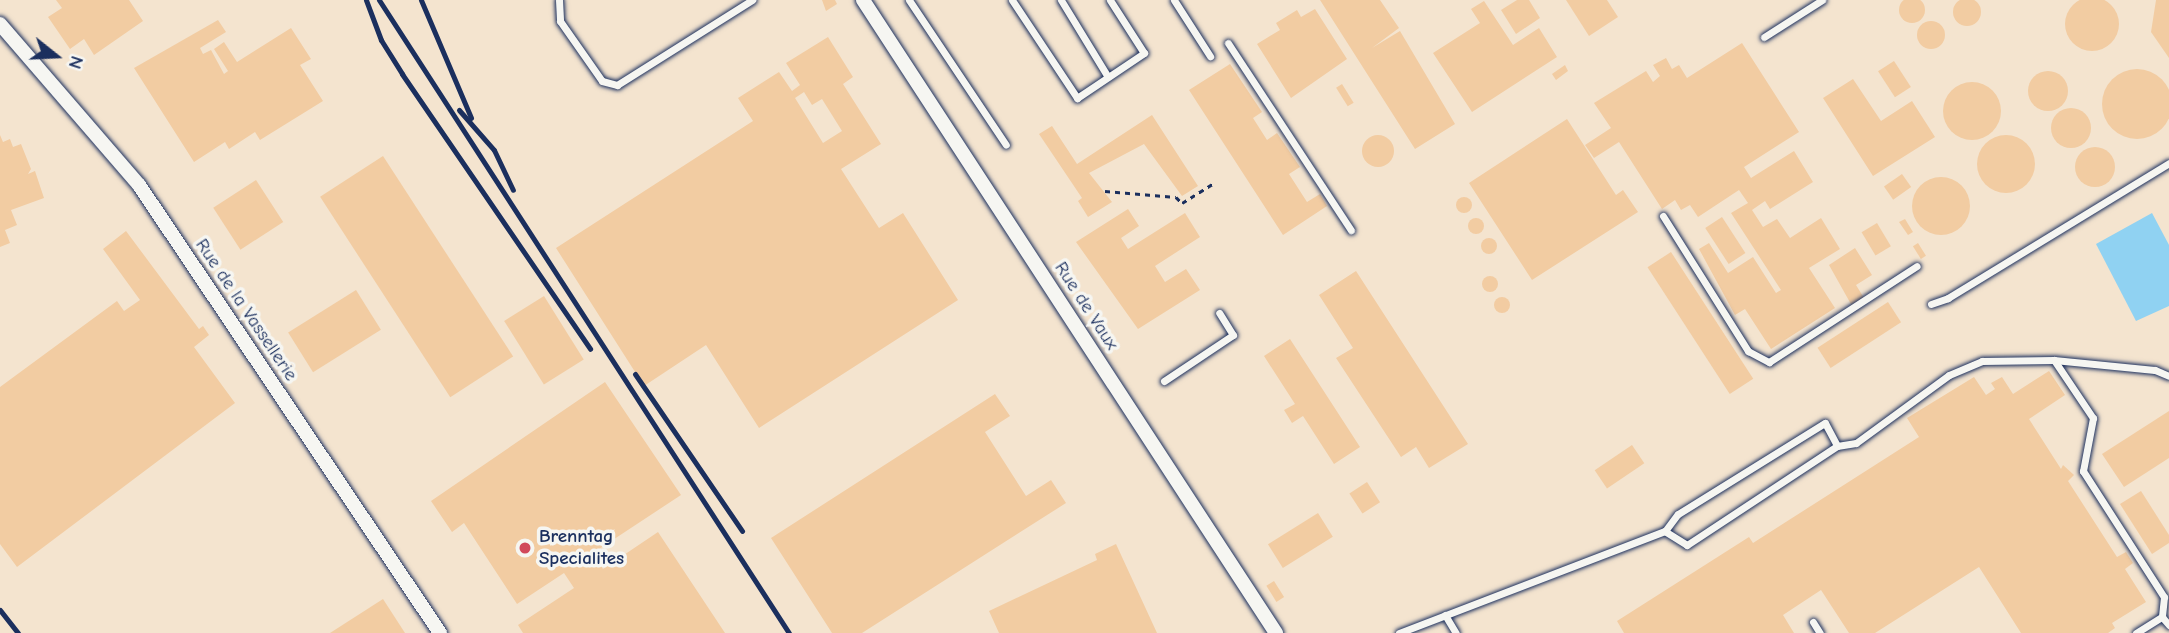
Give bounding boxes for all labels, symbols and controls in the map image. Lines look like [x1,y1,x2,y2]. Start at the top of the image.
north arrow [21,21,91,91]
text: N [64,53,88,72]
street label: Rue de la Vassellerie [190,235,302,385]
street label: Rue de Vaux [1049,258,1123,354]
place label: Brenntag Specialites [539,526,624,570]
marker: Brenntag Specialites [517,540,533,556]

